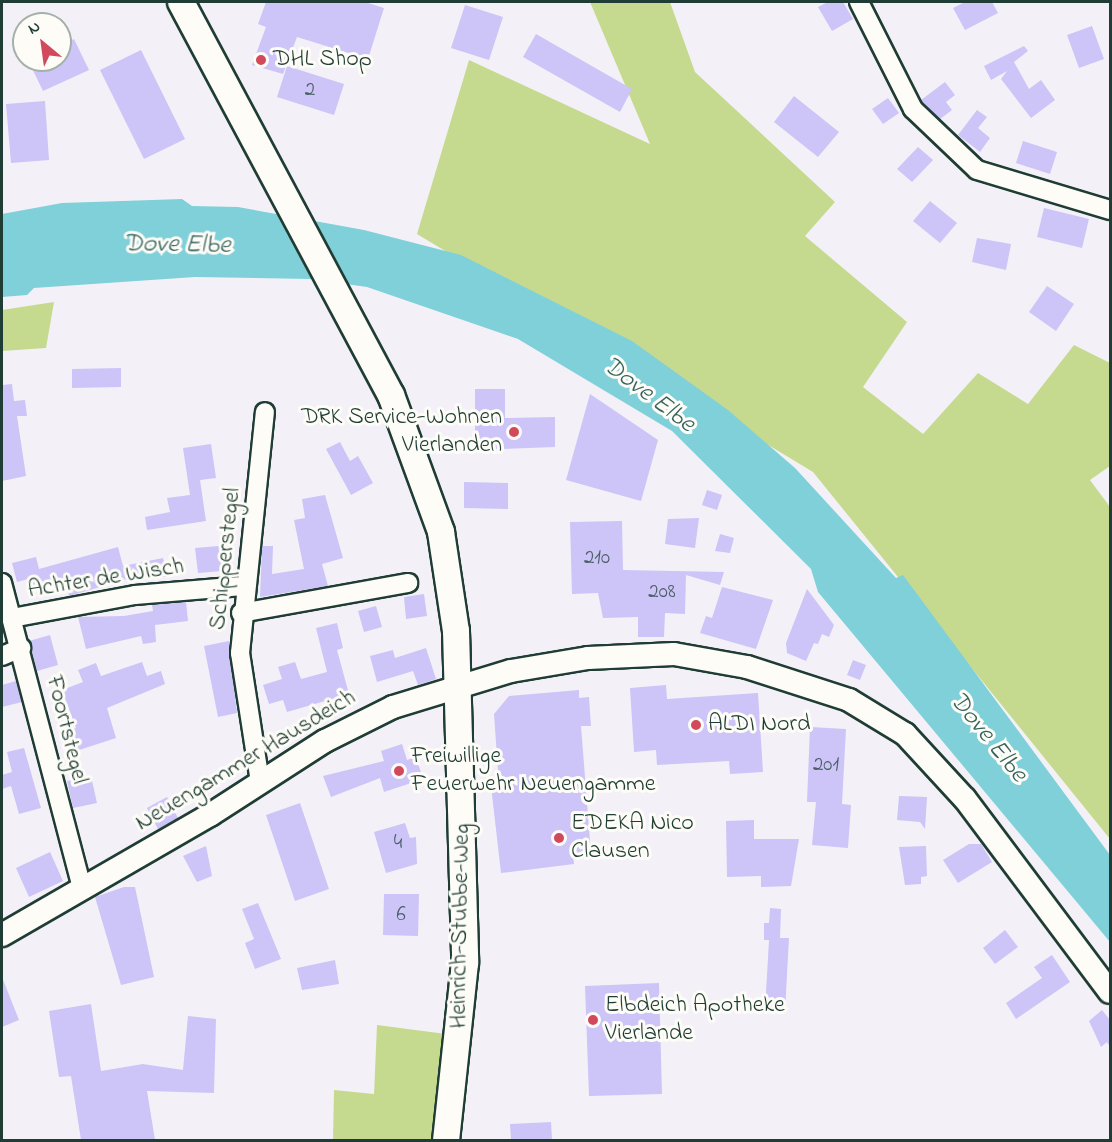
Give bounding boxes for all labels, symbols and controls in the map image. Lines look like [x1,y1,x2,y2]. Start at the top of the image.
north arrow [12,12,72,72]
text: N [24,15,45,41]
place label: DHL Shop [273,46,372,74]
marker: DHL Shop [254,53,268,67]
house number: 2 [305,77,315,103]
water label: Dove Elbe [123,229,231,263]
water label: Dove Elbe [596,351,700,441]
place label: DRK Service-Wohnen Vierlanden [301,404,502,460]
marker: DRK Service-Wohnen Vierlanden [507,425,521,439]
street label: Schipperstegel [204,487,248,631]
house number: 210 [584,545,610,571]
street label: Achter de Wisch [26,552,186,606]
house number: 208 [648,579,676,605]
street label: Foortstegel [39,673,93,787]
street label: Neuengammer Hausdeich [131,684,361,838]
water label: Dove Elbe [941,687,1033,789]
place label: ALDI Nord [708,711,811,739]
marker: ALDI Nord [689,718,703,732]
place label: Freiwillige Feuerwehr Neuengamme [411,743,655,799]
house number: 201 [813,752,839,778]
marker: Freiwillige Feuerwehr Neuengamme [392,764,406,778]
place label: EDEKA Nico Clausen [571,810,694,866]
street label: Heinrich-Stubbe-Weg [445,823,477,1029]
house number: 4 [394,830,402,856]
marker: EDEKA Nico Clausen [552,831,566,845]
house number: 6 [396,902,406,928]
place label: Elbdeich Apotheke Vierlande [605,992,785,1048]
marker: Elbdeich Apotheke Vierlande [586,1013,600,1027]

